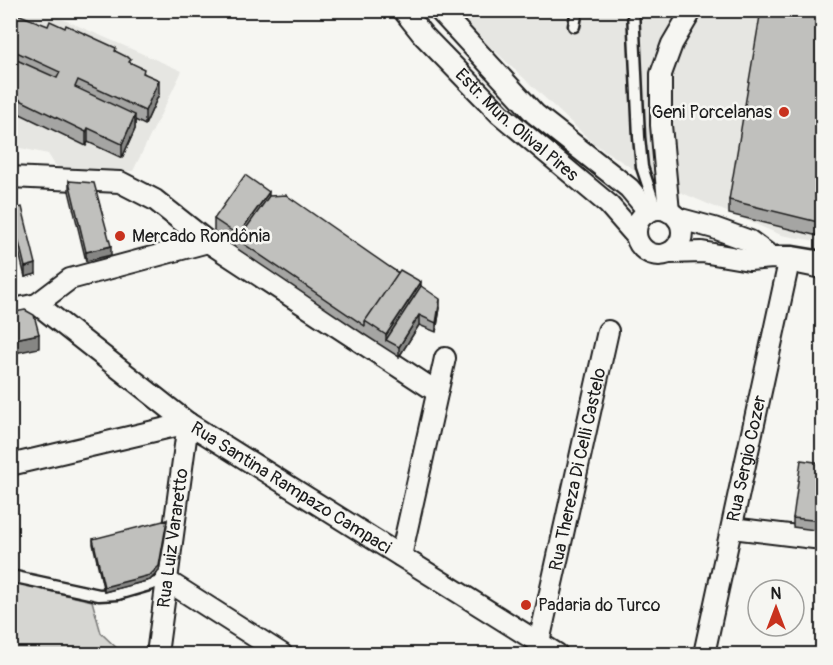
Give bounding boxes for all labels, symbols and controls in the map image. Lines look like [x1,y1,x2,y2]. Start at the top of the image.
street label: Estr. Mun. Olival Pires [450,63,583,186]
place label: Geni Porcelanas [651,101,772,124]
marker: Geni Porcelanas [777,105,791,119]
place label: Mercado Rondônia [132,225,270,248]
marker: Mercado Rondônia [113,229,127,243]
street label: Rua Thereza Di Celli Castelo [544,365,611,573]
street label: Rua Sergio Cozer [721,393,771,524]
street label: Rua Santina Rampazo Campaci [187,416,396,559]
street label: Rua Luiz Vararetto [152,466,193,609]
north arrow [746,578,806,638]
text: N [771,584,782,604]
place label: Padaria do Turco [538,594,661,617]
marker: Padaria do Turco [519,598,533,612]

